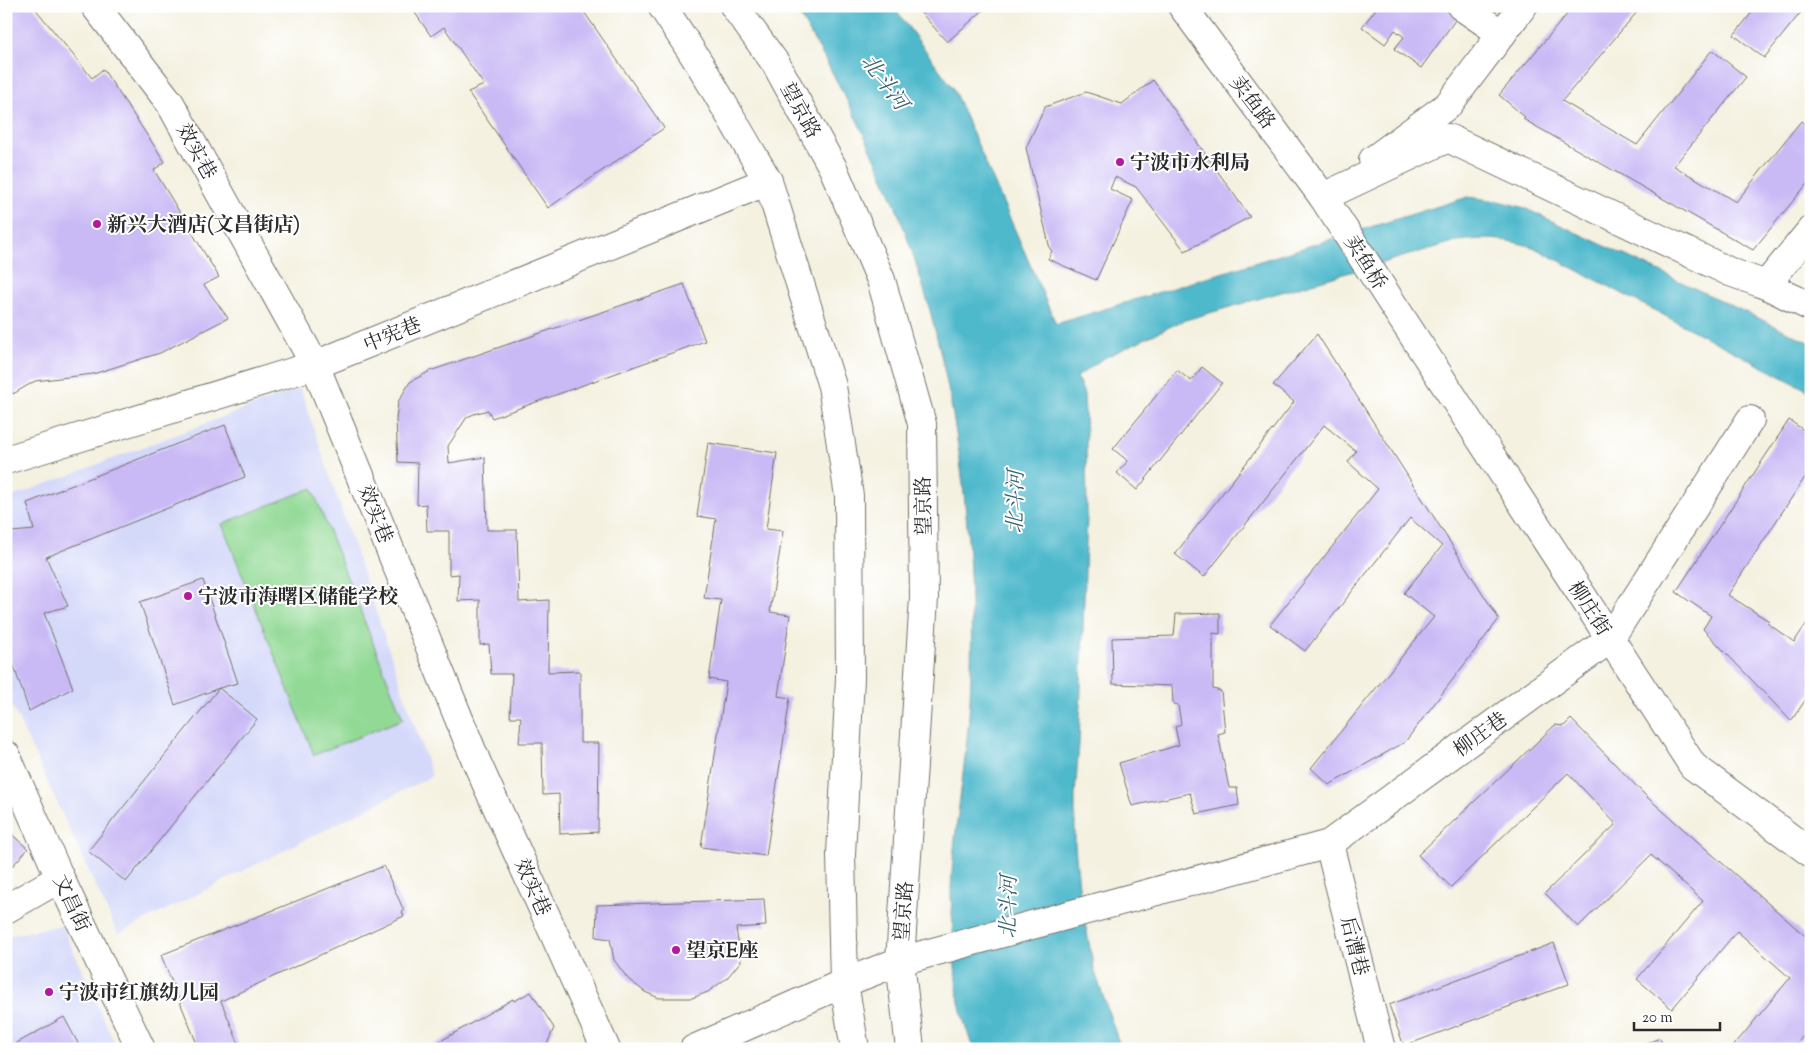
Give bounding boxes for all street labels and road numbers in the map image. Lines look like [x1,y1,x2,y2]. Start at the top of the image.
street label: 卖鱼路 [1221,71,1281,136]
street label: 望京路 [772,78,826,144]
street label: 效实巷 [168,119,222,185]
street label: 卖鱼桥 [1335,230,1392,296]
street label: 中宪巷 [360,312,426,361]
street label: 望京路 [910,476,941,536]
street label: 效实巷 [349,482,398,548]
street label: 柳庄街 [1559,576,1616,642]
street label: 柳庄巷 [1449,707,1514,765]
street label: 效实巷 [505,855,556,921]
street label: 文昌街 [44,871,96,937]
street label: 望京路 [889,880,922,942]
street label: 后漕巷 [1331,914,1374,979]

